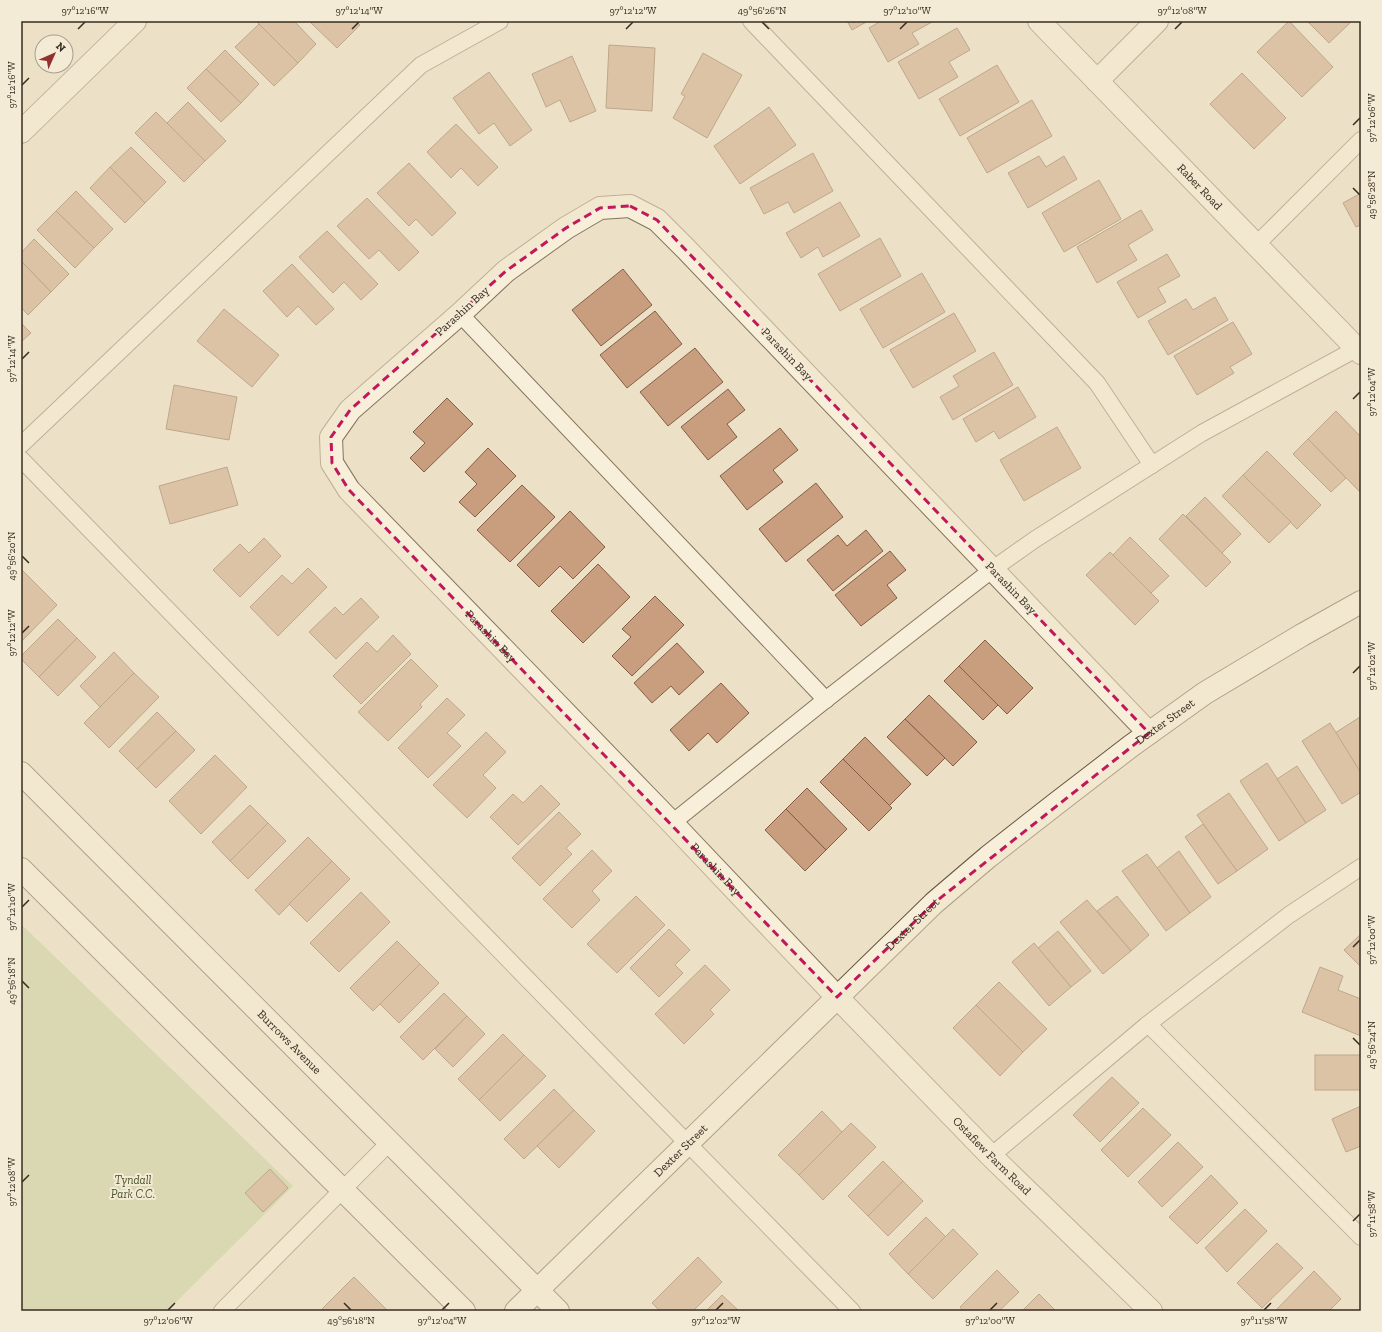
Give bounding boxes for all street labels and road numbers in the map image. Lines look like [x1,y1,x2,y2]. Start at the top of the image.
street label: Raber Road [1174,161,1226,213]
street label: Parashin Bay [432,283,492,339]
street label: Parashin Bay [759,325,816,384]
street label: Parashin Bay [983,559,1040,618]
street label: Parashin Bay [462,607,520,666]
street label: Dexter Street [1133,695,1198,748]
street label: Parashin Bay [688,840,745,899]
street label: Dexter Street [883,894,942,953]
street label: Burrows Avenue [255,1007,325,1077]
street label: Ostafiew Farm Road [950,1114,1034,1198]
street label: Dexter Street [651,1121,711,1180]

